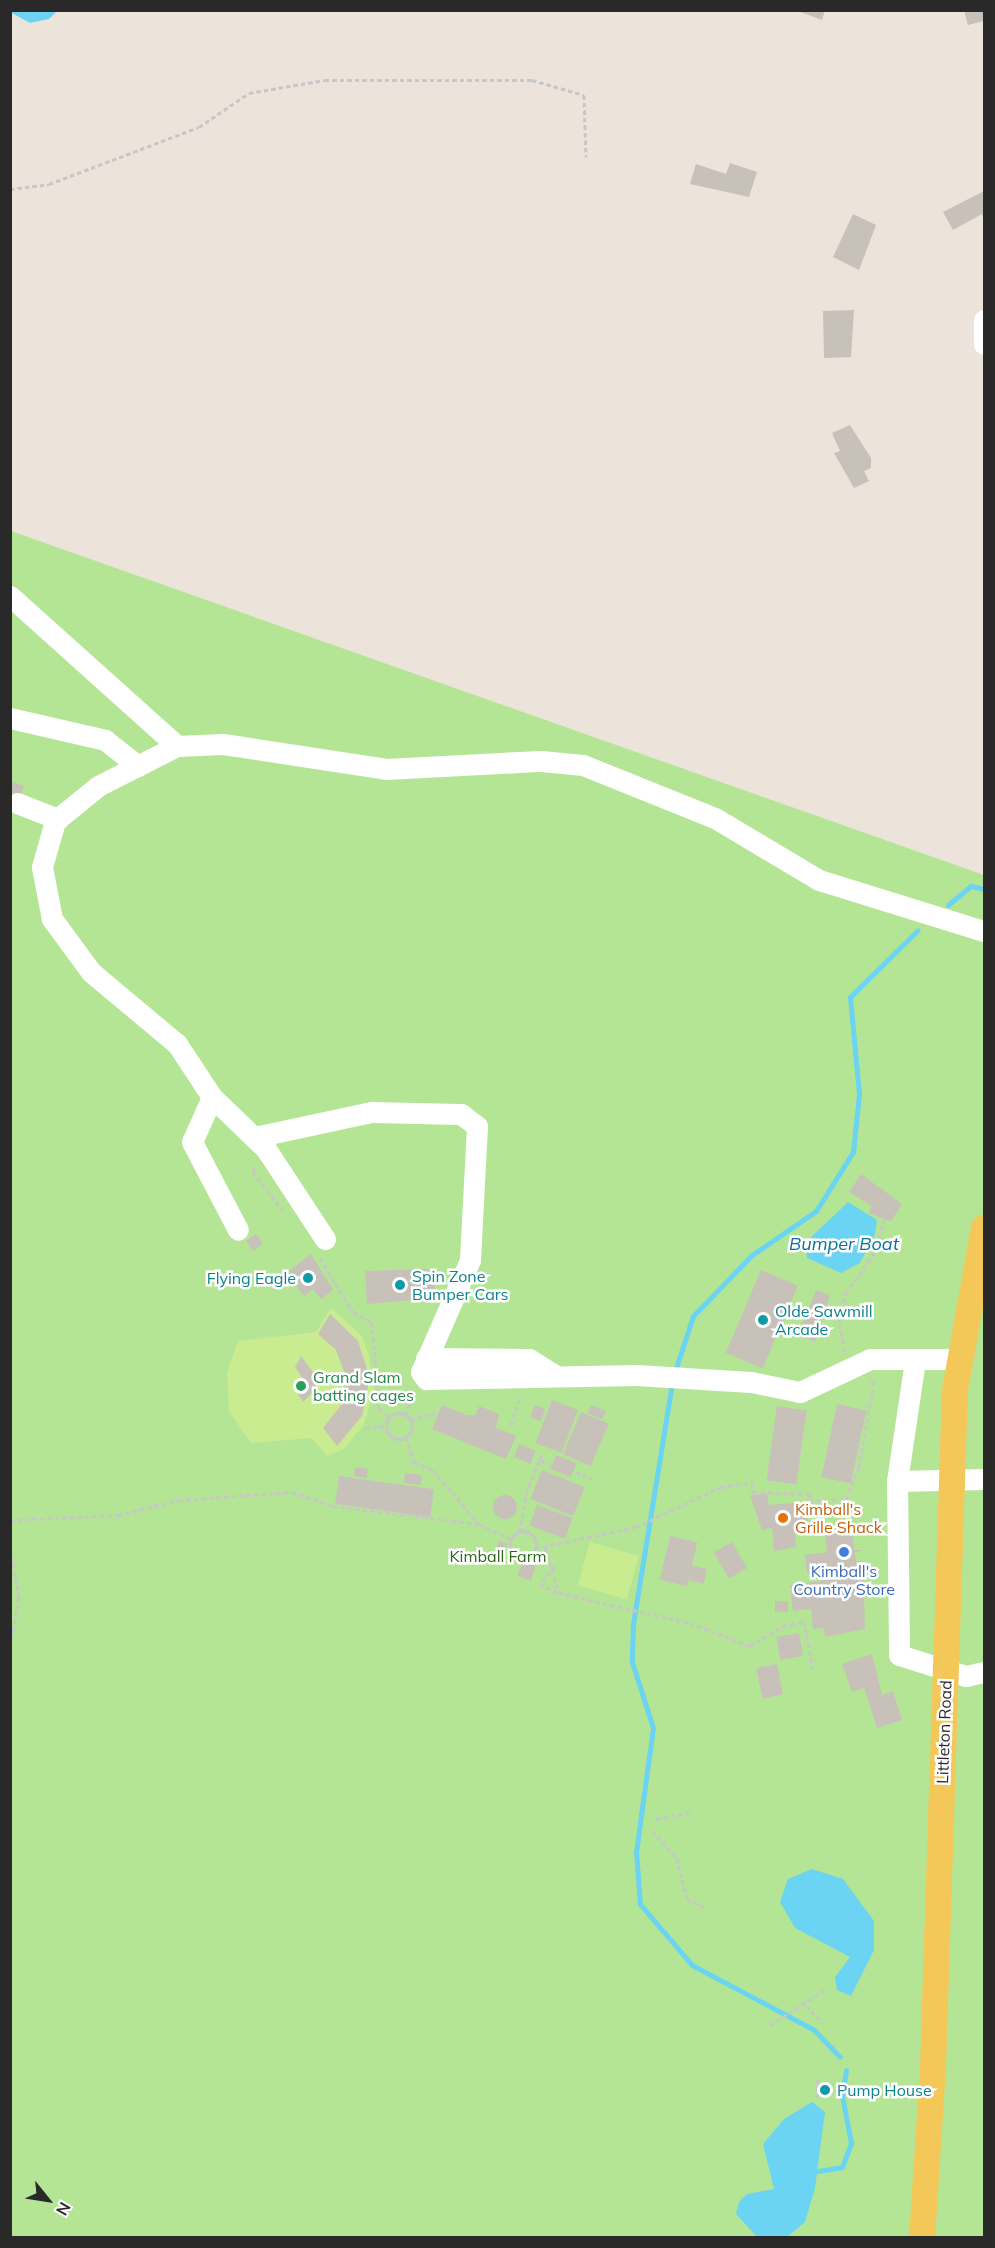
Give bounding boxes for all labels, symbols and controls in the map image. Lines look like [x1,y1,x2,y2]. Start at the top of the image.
water label: Bumper Boat [789,1233,899,1255]
place label: Spin Zone Bumper Cars [412,1266,508,1304]
place label: Flying Eagle [207,1268,296,1288]
marker: Flying Eagle [301,1271,315,1285]
marker: Spin Zone Bumper Cars [393,1278,407,1292]
place label: Olde Sawmill Arcade [775,1301,873,1339]
marker: Olde Sawmill Arcade [756,1313,770,1327]
place label: Grand Slam batting cages [313,1367,414,1405]
marker: Grand Slam batting cages [294,1379,308,1393]
place label: Kimball's Grille Shack [795,1499,882,1537]
marker: Kimball's Grille Shack [776,1511,790,1525]
marker: Kimball's Country Store [837,1545,851,1559]
park label: Kimball Farm [449,1546,547,1566]
place label: Kimball's Country Store [793,1561,895,1599]
street label: Littleton Road [933,1680,955,1784]
place label: Pump House [837,2080,932,2100]
marker: Pump House [818,2083,832,2097]
north arrow [18,2170,78,2230]
text: N [52,2199,75,2219]

